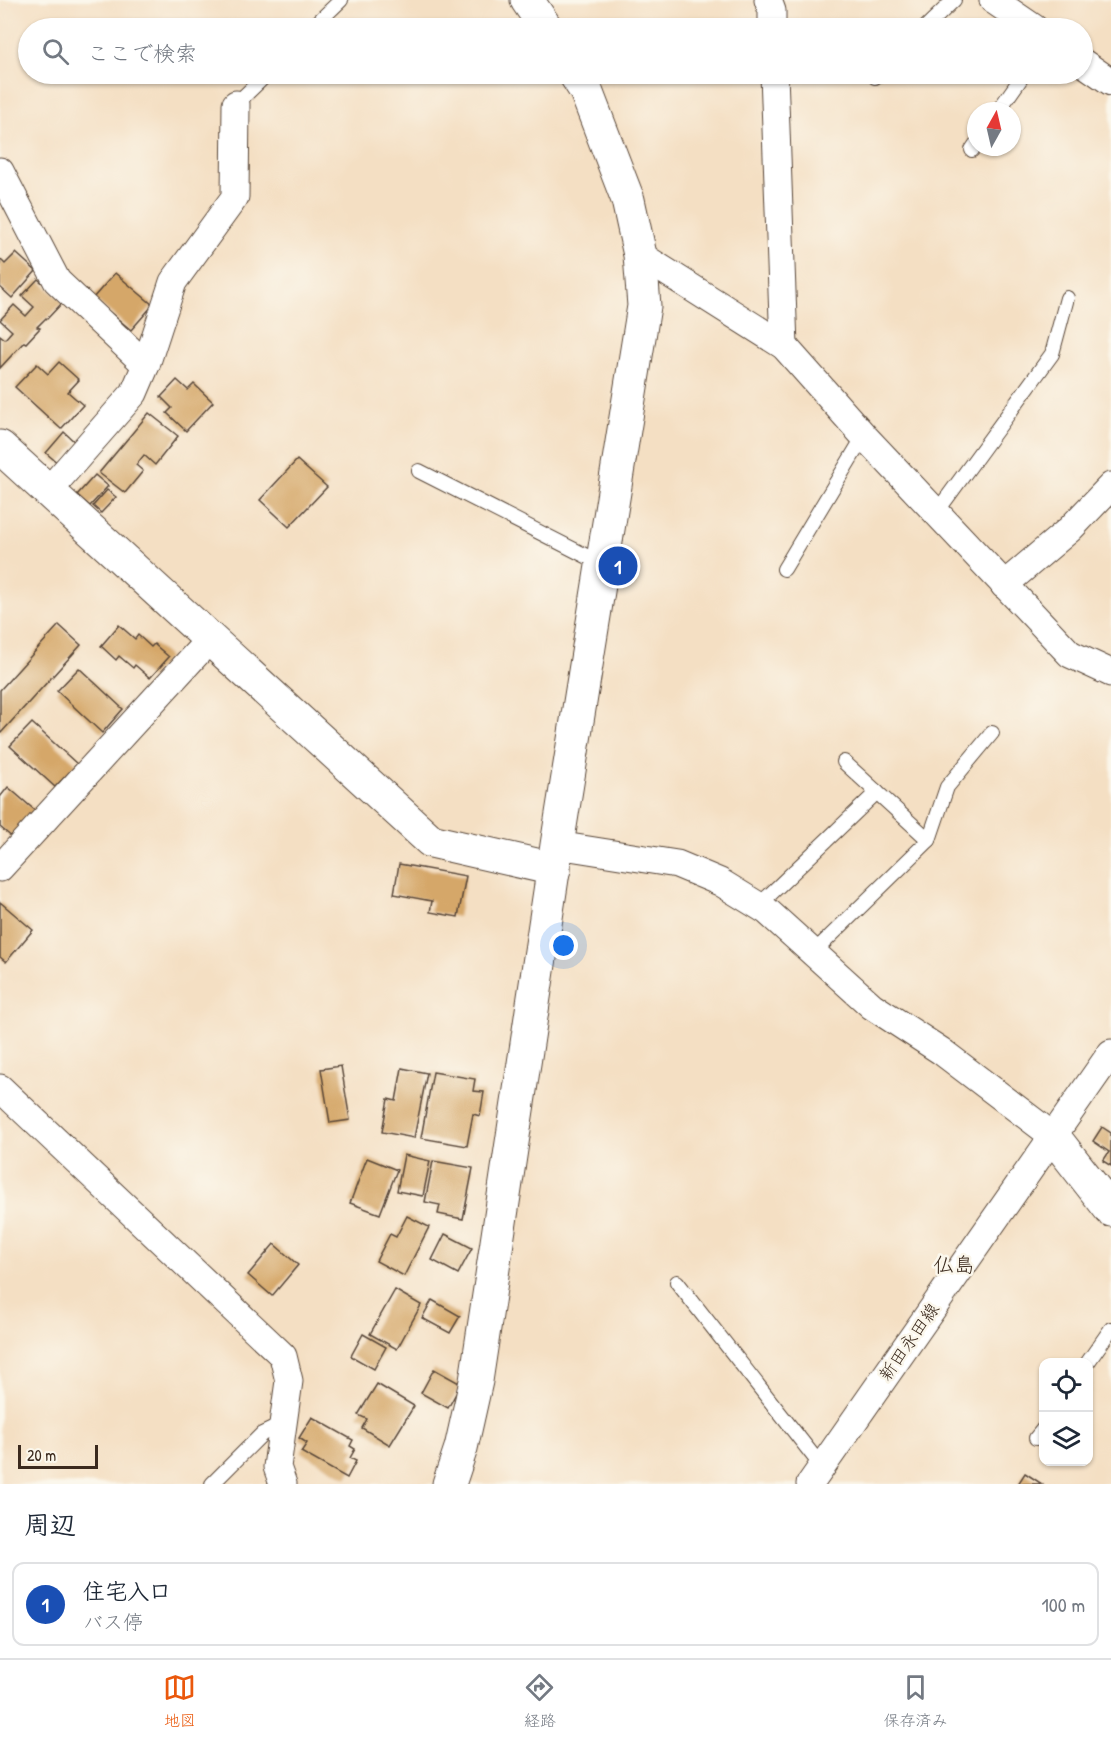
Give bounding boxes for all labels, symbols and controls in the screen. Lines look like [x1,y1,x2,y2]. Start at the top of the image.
search box [18,18,1093,84]
icon: search [39,35,72,68]
text: ここで検索 [87,38,197,68]
north arrow [967,102,1021,156]
pin: 1 [598,544,638,588]
your location [549,931,578,960]
district label: 仏島 [933,1250,975,1279]
street label: 新田永田線 [873,1298,945,1386]
map controls [1039,1358,1093,1466]
button: locate [1039,1358,1093,1412]
button: layers [1039,1412,1093,1466]
scale bar [18,1442,98,1470]
text: 20 m [27,1444,56,1466]
text: 周辺 [24,1507,76,1542]
text: 住宅入口 [83,1576,171,1606]
text: 1 [42,1591,49,1618]
text: 100 m [1042,1591,1085,1618]
text: バス停 [83,1608,143,1635]
tab: 地図 [163,1671,196,1731]
tab: 経路 [523,1671,556,1731]
tab: 保存済み [883,1671,947,1731]

